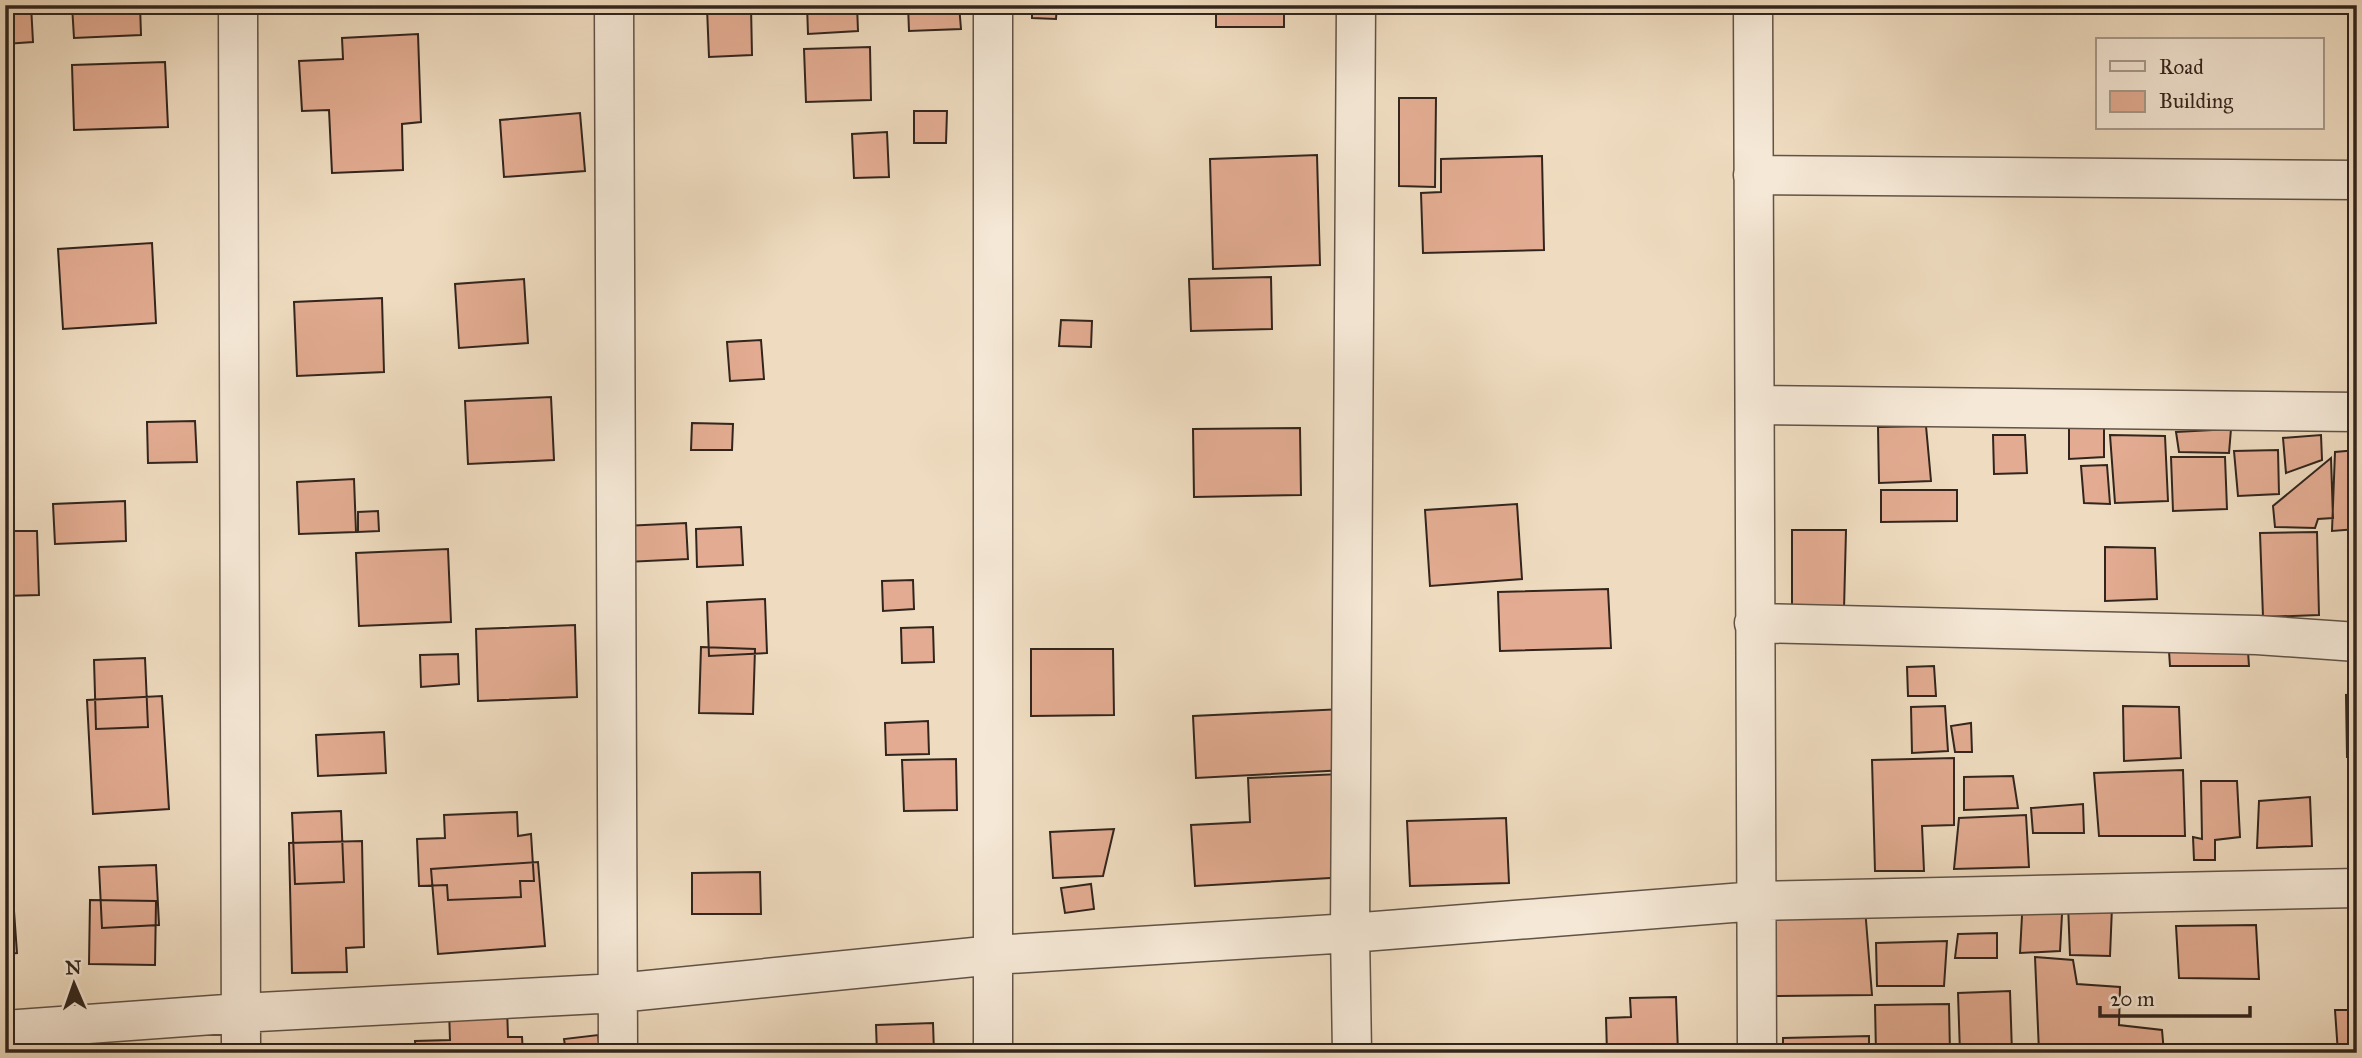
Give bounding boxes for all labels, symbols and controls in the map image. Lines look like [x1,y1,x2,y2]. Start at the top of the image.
legend [2096,38,2324,130]
text: Road [2159,54,2204,80]
text: Building [2159,88,2233,114]
north arrow [38,950,108,1020]
text: N [65,956,82,979]
scale bar [2100,974,2250,1018]
text: 20 m [2110,986,2155,1012]

